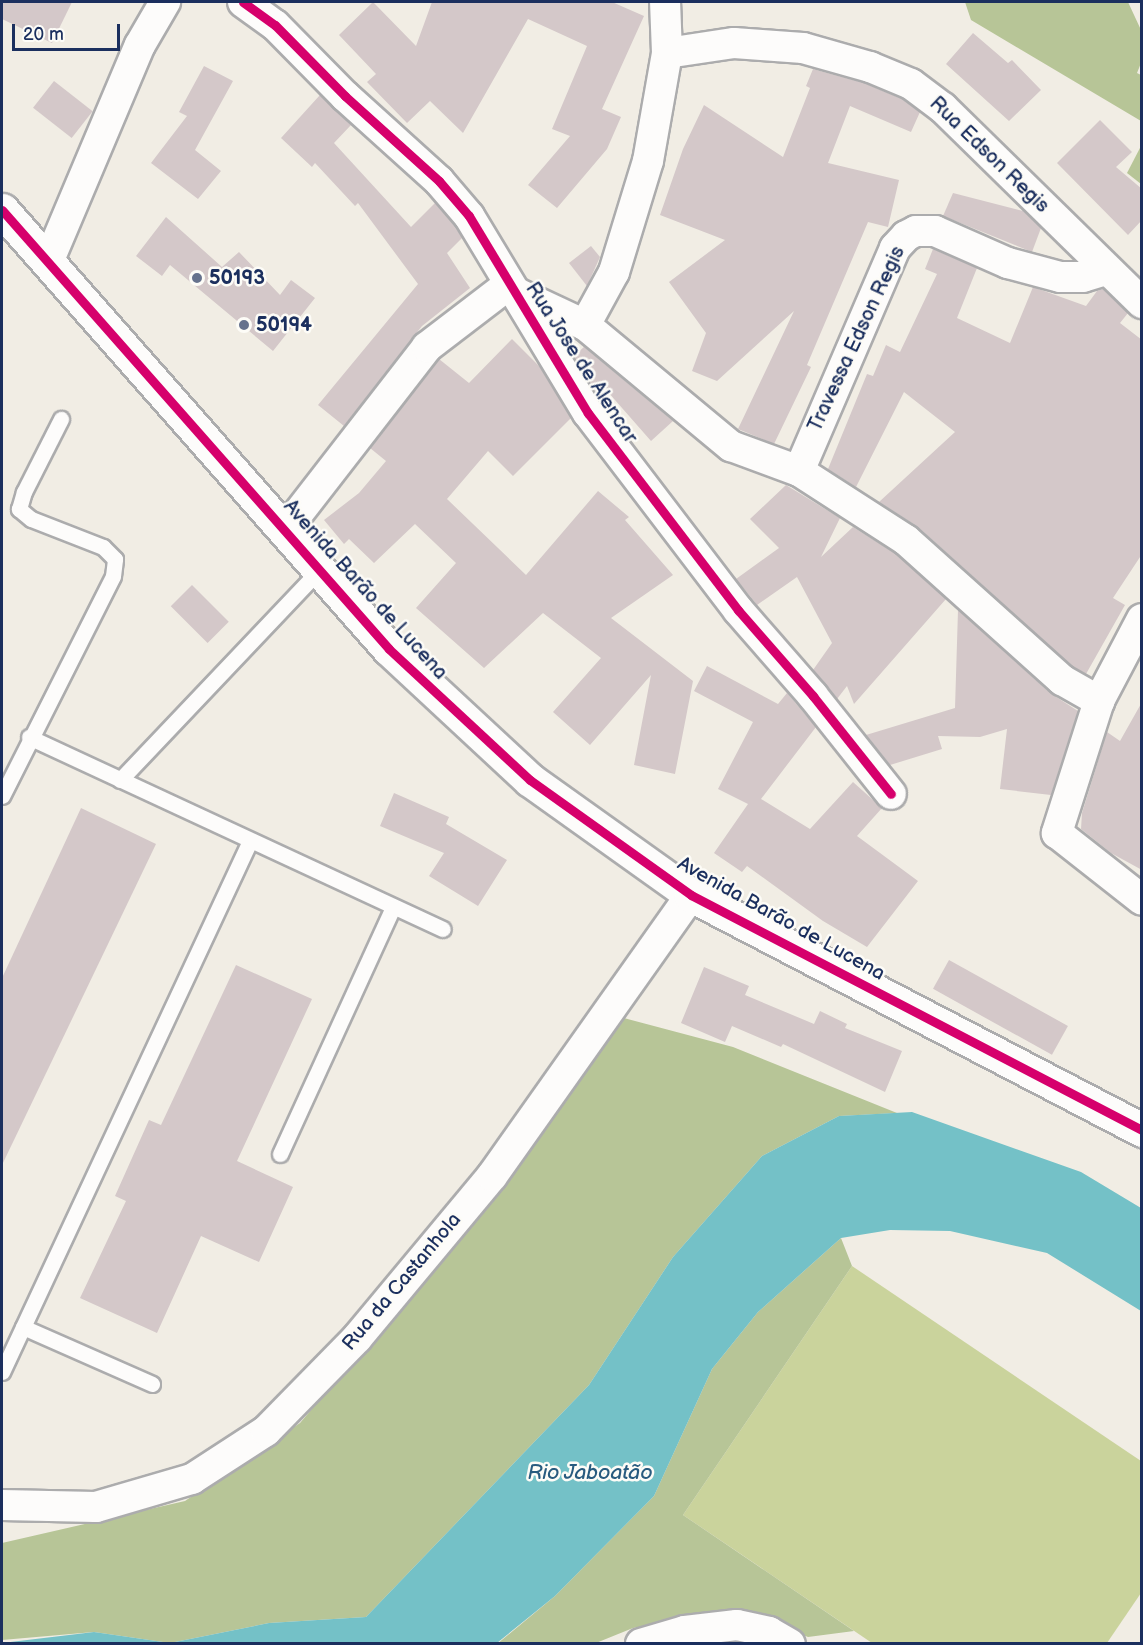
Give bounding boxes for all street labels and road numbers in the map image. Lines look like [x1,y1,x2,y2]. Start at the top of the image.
street label: Rua Edson Regis [924,92,1054,218]
street label: Travessa Edson Regis [804,243,910,435]
street label: Rua Jose de Alencar [520,278,642,448]
street label: Avenida Barão de Lucena [278,495,452,685]
street label: Avenida Barão de Lucena [673,852,889,986]
street label: Rua da Castanhola [338,1208,466,1356]

